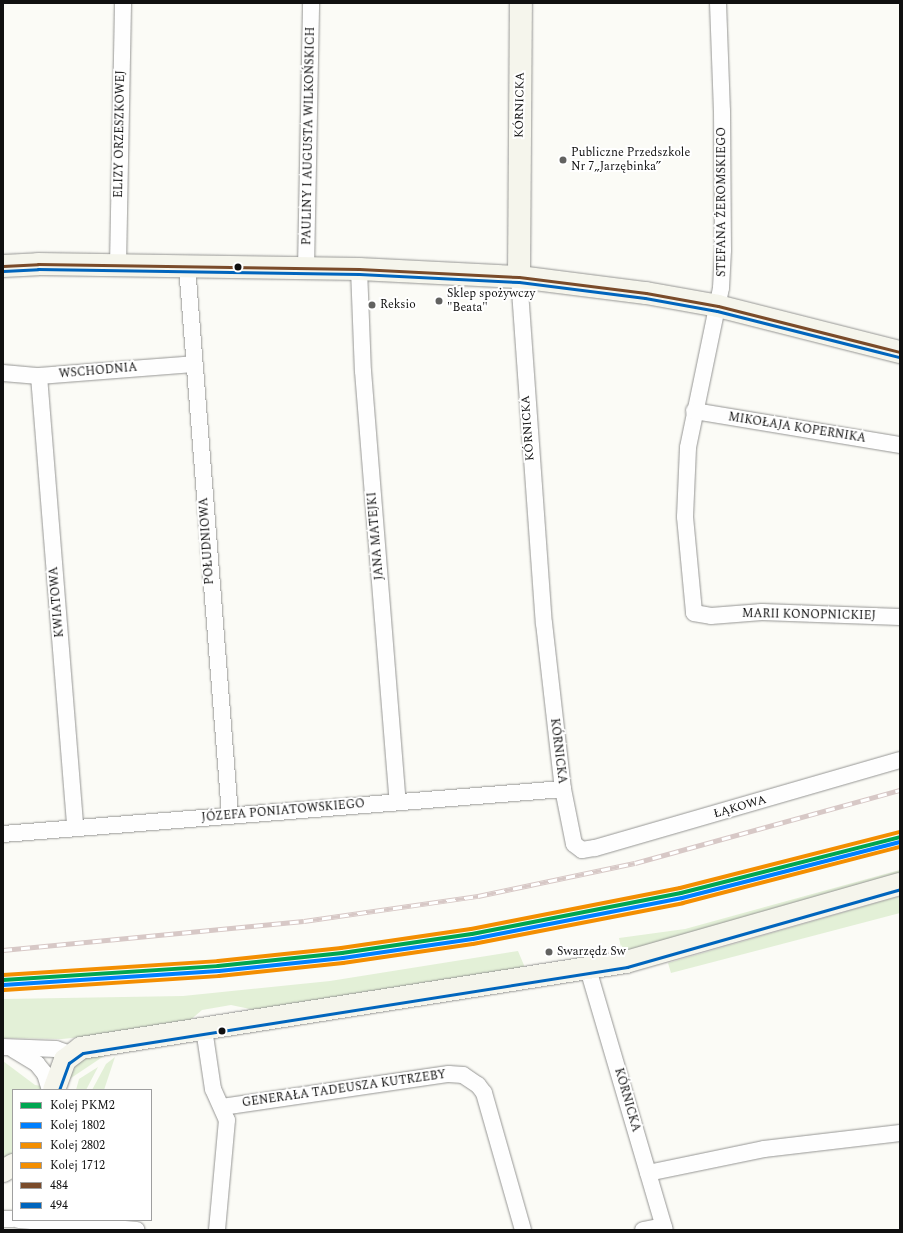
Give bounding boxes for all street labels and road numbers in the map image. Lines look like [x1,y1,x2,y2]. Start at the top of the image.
street label: PAULINY I AUGUSTA WILKOŃSKICH [300,27,318,245]
street label: ELIZY ORZESZKOWEJ [112,70,128,198]
street label: KÓRNICKA [512,72,528,138]
street label: STEFANA ŻEROMSKIEGO [715,127,729,277]
street label: WSCHODNIA [58,360,138,382]
street label: KÓRNICKA [519,395,537,461]
street label: MIKOŁAJA KOPERNIKA [727,410,867,446]
street label: JANA MATEJKI [365,491,387,581]
street label: POŁUDNIOWA [197,497,217,585]
street label: KWIATOWA [47,566,67,638]
street label: MARII KONOPNICKIEJ [742,607,876,623]
street label: KÓRNICKA [547,717,569,785]
street label: ŁĄKOWA [712,793,768,821]
street label: JÓZEFA PONIATOWSKIEGO [201,797,365,825]
street label: KÓRNICKA [611,1066,643,1134]
street label: GENERAŁA TADEUSZA KUTRZEBY [241,1068,447,1110]

